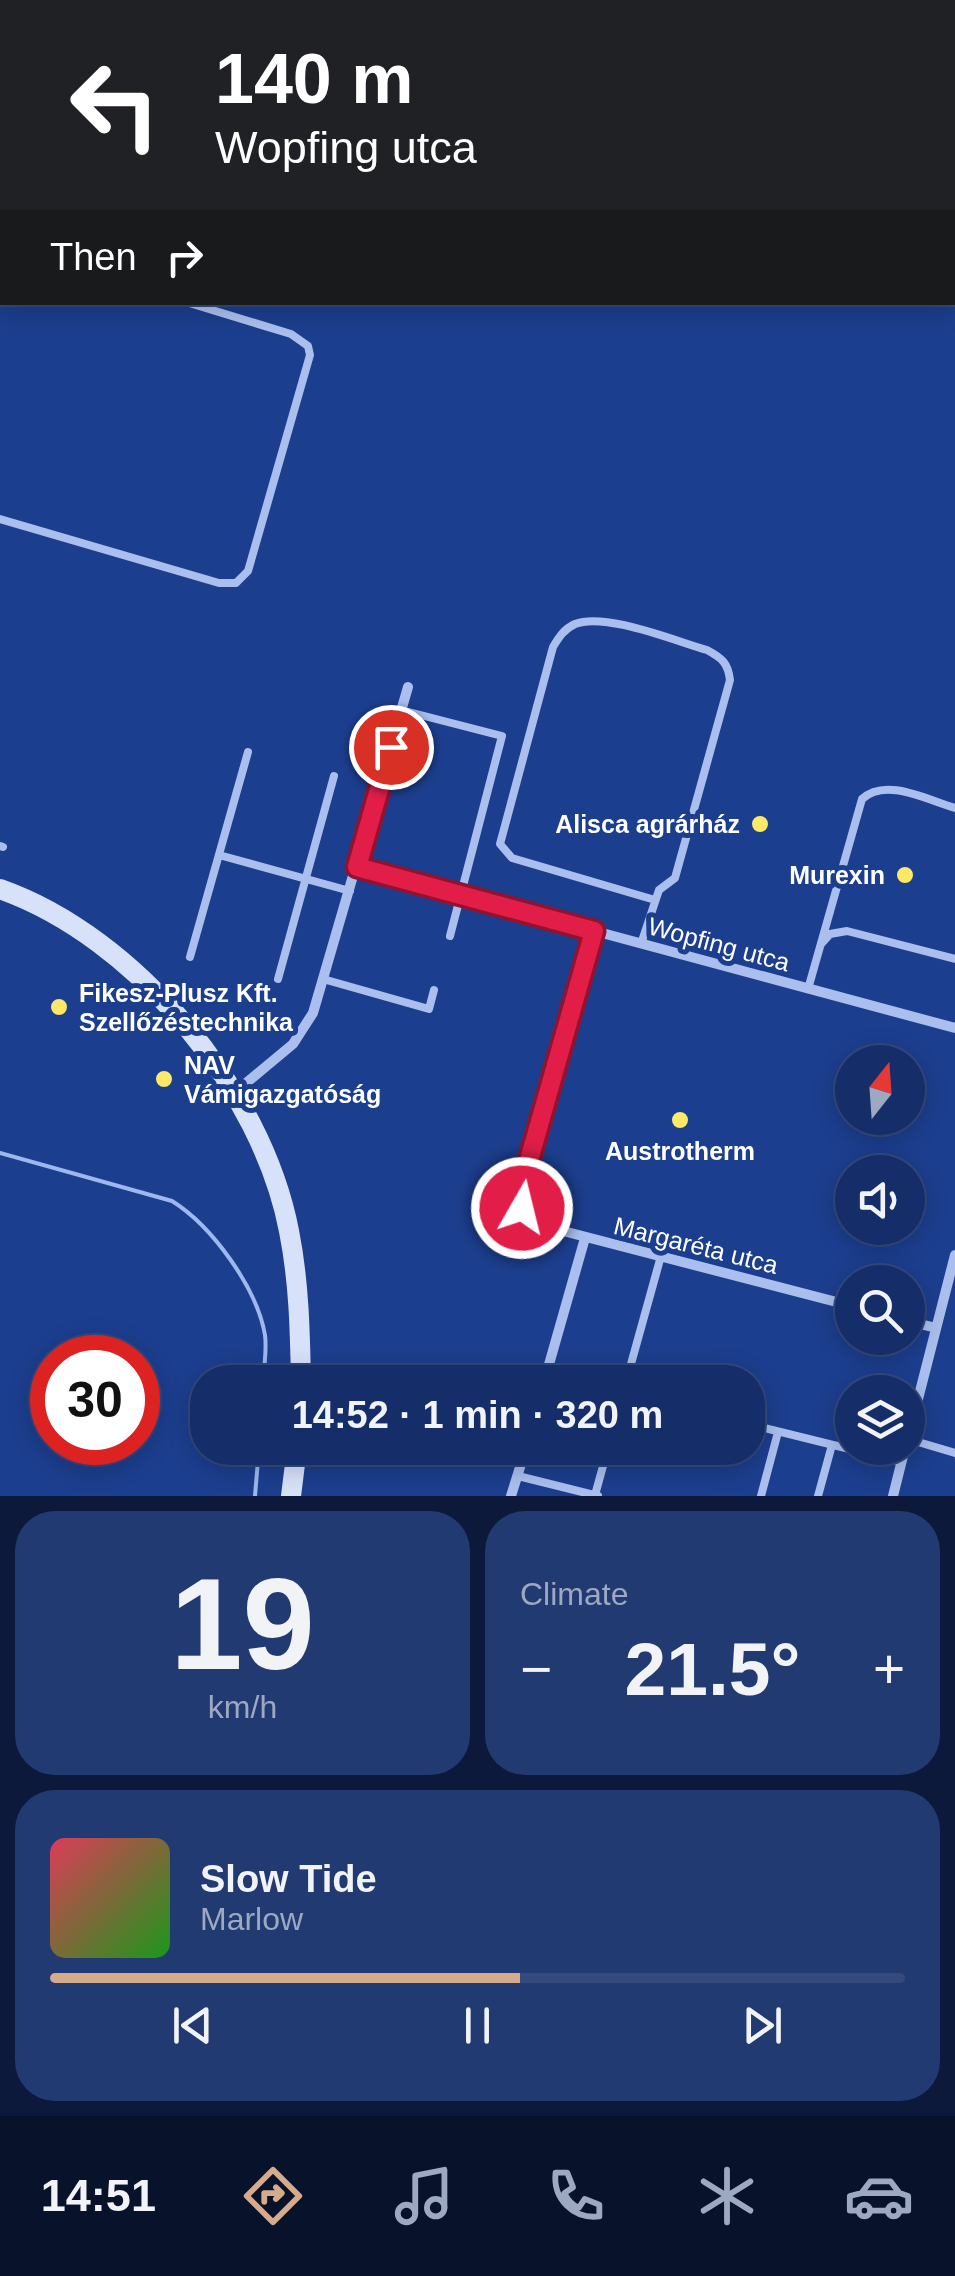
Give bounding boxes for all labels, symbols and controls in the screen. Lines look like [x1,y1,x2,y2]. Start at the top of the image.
icon: left [50,40,180,170]
text: 140 m [215,40,413,118]
text: Wopfing utca [215,122,477,173]
icon: right [157,230,212,285]
text: Then [50,236,137,278]
pin [349,705,434,790]
icon: arrive [364,720,419,775]
place label: Alisca agrárház [555,810,740,838]
marker: Alisca agrárház [749,813,771,835]
place label: Murexin [789,861,885,889]
marker: Murexin [894,864,916,886]
street label: Wopfing utca [645,912,793,976]
place label: Fikesz-Plusz Kft. Szellőzéstechnika [79,979,294,1036]
marker: Fikesz-Plusz Kft. Szellőzéstechnika [48,996,70,1018]
north arrow [835,1045,925,1135]
map controls [835,1045,925,1465]
place label: NAV Vámigazgatóság [184,1051,381,1108]
marker: NAV Vámigazgatóság [153,1068,175,1090]
marker: Austrotherm [669,1109,691,1131]
place label: Austrotherm [605,1137,755,1165]
button: sound [835,1155,925,1245]
position arrow [470,1156,574,1260]
street label: Margaréta utca [611,1211,781,1279]
button: search [835,1265,925,1355]
speed limit sign: 30 [30,1335,160,1465]
button: layers [835,1375,925,1465]
text: 14:52 · 1 min · 320 m [292,1394,663,1436]
text: 19 [170,1551,315,1697]
text: Climate [520,1576,628,1612]
text: 21.5° [625,1627,800,1711]
text: − [520,1638,552,1700]
text: + [873,1638,905,1700]
text: km/h [208,1689,277,1725]
text: Slow Tide [200,1858,377,1900]
text: Marlow [200,1901,303,1937]
icon: previous [165,1998,220,2053]
icon: pause [450,1998,505,2053]
icon: next [735,1998,790,2053]
icon: directions [238,2161,308,2231]
icon: music [389,2161,459,2231]
icon: phone [541,2161,611,2231]
icon: climate [692,2161,762,2231]
icon: car [844,2161,914,2231]
text: 14:51 [41,2170,156,2221]

